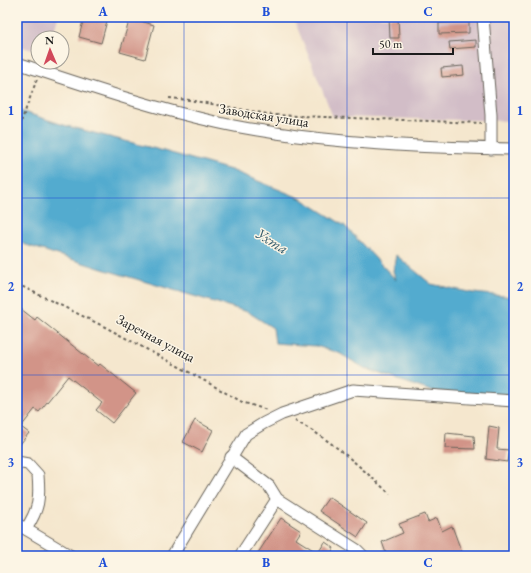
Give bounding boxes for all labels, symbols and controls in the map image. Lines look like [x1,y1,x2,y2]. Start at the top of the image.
text: A [97,3,108,20]
text: B [262,3,270,20]
text: C [423,3,433,20]
north arrow [30,30,70,70]
scale bar [373,30,453,56]
text: N [45,33,54,47]
text: 50 m [379,36,403,52]
street label: Заводская улица [218,99,311,131]
text: 1 [8,102,15,119]
text: 1 [517,102,524,119]
water label: Ухта [253,223,292,258]
text: 2 [8,278,15,295]
text: 2 [517,278,524,295]
street label: Заречная улица [114,310,199,366]
text: 3 [8,454,15,471]
text: 3 [517,454,524,471]
text: A [97,554,108,571]
text: B [262,554,270,571]
text: C [423,554,433,571]

